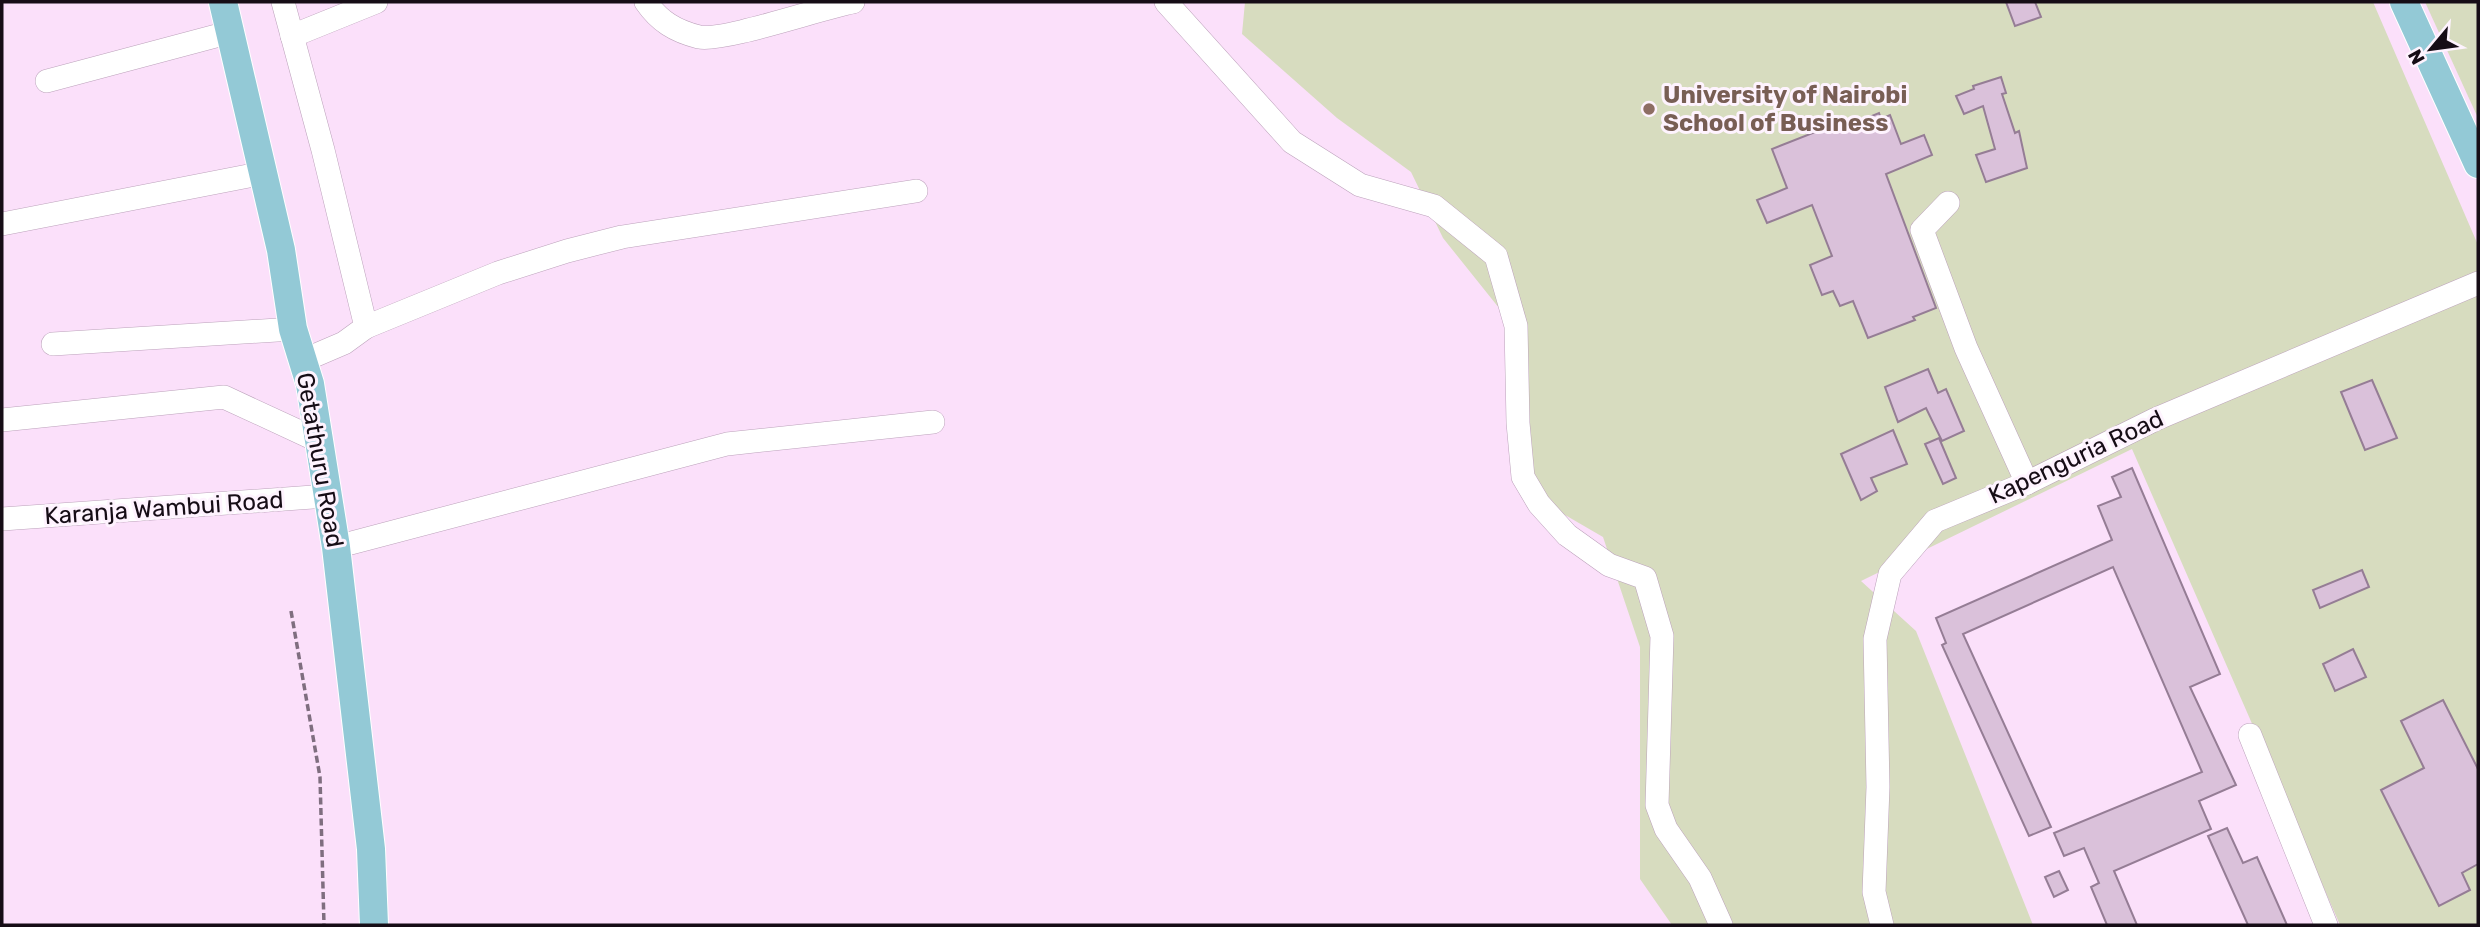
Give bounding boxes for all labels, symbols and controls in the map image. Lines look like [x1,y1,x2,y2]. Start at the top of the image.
north arrow [2396,14,2466,84]
text: N [2403,45,2430,69]
place label: University of Nairobi School of Business [1663,81,1907,137]
marker: University of Nairobi School of Business [1641,101,1657,117]
street label: Getathuru Road [291,370,349,550]
street label: Kapenguria Road [1984,404,2168,510]
street label: Karanja Wambui Road [44,486,284,530]

